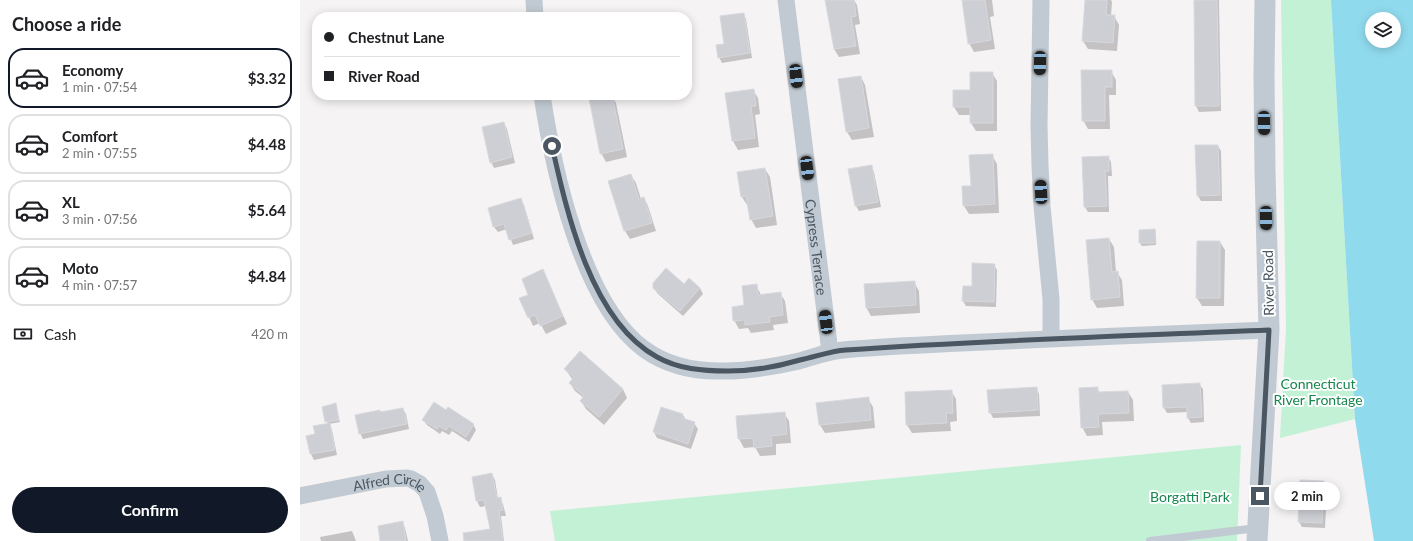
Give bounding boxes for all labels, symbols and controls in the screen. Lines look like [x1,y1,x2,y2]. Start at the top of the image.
map controls [1365,12,1401,48]
button: layers [1365,12,1401,48]
text: Choose a ride [12,13,121,35]
text: Chestnut Lane [348,28,445,46]
car [1034,51,1046,75]
icon: car [14,60,50,96]
text: Economy [62,61,123,79]
car [789,63,803,89]
text: River Road [348,67,420,85]
text: $3.32 [248,69,286,87]
text: 1 min · 07:54 [62,79,137,95]
car [1258,111,1270,135]
icon: car [14,126,50,162]
text: Comfort [62,127,118,145]
text: $4.48 [248,135,286,153]
route start [543,137,561,155]
text: 2 min · 07:55 [62,145,137,161]
car [800,155,814,181]
car [1034,180,1048,204]
icon: car [14,192,50,228]
text: XL [62,193,80,211]
street label: Cypress Terrace [802,198,831,296]
text: $5.64 [248,201,286,219]
car [1260,206,1272,230]
text: 3 min · 07:56 [62,211,137,227]
street label: River Road [1259,250,1277,316]
icon: car [14,258,50,294]
text: Moto [62,259,99,277]
text: $4.84 [248,267,286,285]
text: 4 min · 07:57 [62,277,137,293]
car [819,309,833,335]
icon: cash [12,323,34,345]
text: Cash [44,325,76,343]
text: 420 m [251,326,288,342]
park label: Connecticut River Frontage [1273,375,1363,408]
street label: Alfred Circle [351,470,431,495]
callout: 2 min [1274,482,1340,510]
button: Confirm [12,487,288,533]
route end [1251,487,1269,505]
park label: Borgatti Park [1150,488,1231,505]
text: 2 min [1291,488,1323,504]

